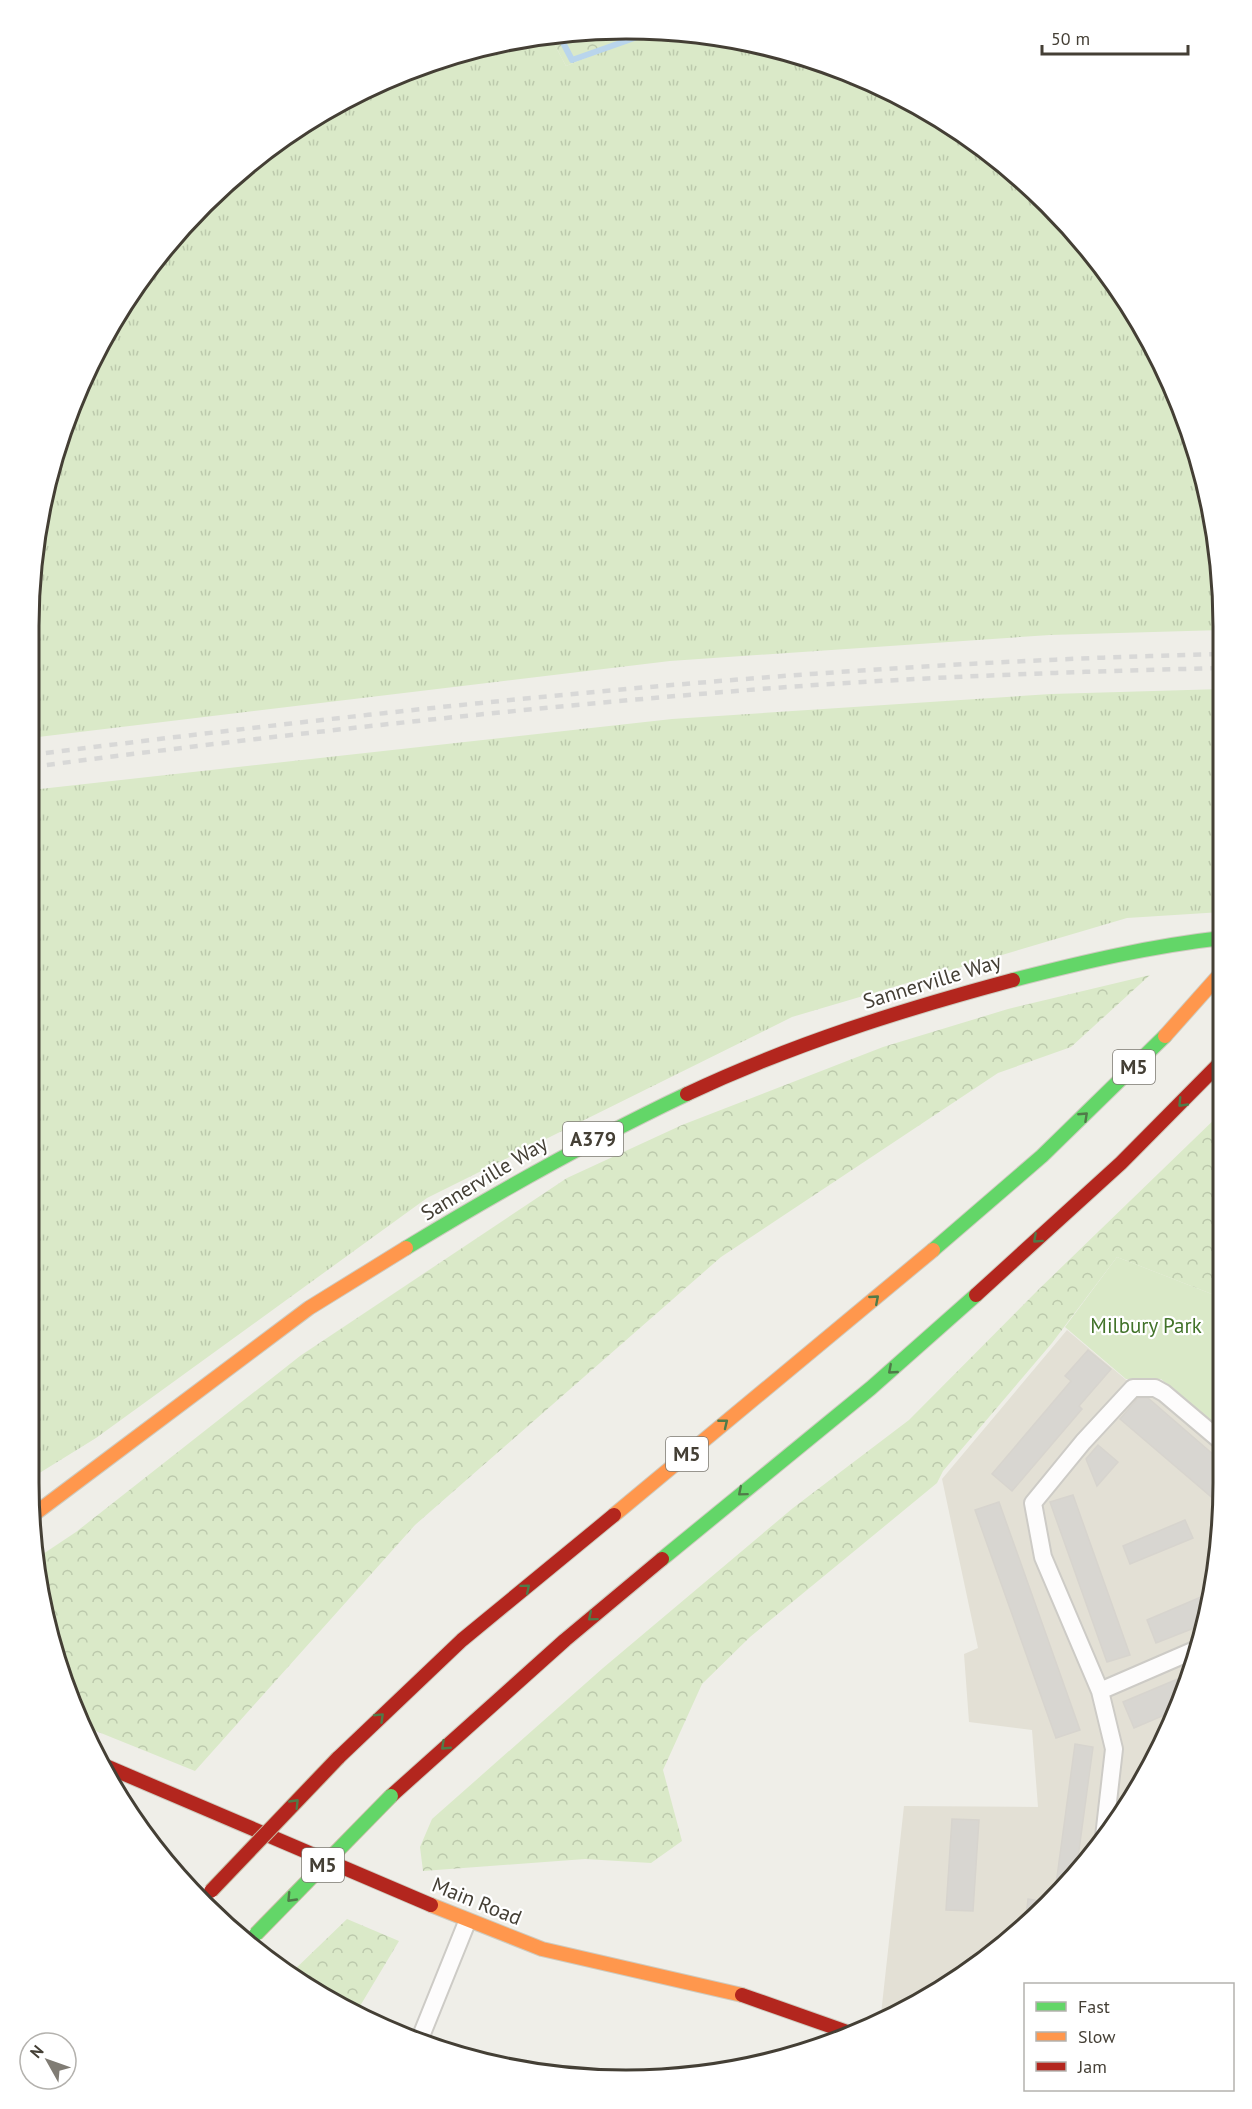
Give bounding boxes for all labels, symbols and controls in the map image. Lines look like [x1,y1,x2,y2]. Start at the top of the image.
scale bar [1042,18,1188,56]
text: 50 m [1051,27,1090,50]
street label: Sannerville Way [860,947,1005,1015]
road number: M5 [1113,1050,1155,1084]
one-way arrow [1178,1097,1189,1107]
one-way arrow [1077,1112,1088,1123]
road number: A379 [563,1122,623,1156]
street label: Sannerville Way [416,1130,552,1226]
one-way arrow [1033,1232,1044,1243]
one-way arrow [868,1295,879,1306]
park label: Milbury Park [1090,1312,1202,1339]
one-way arrow [888,1363,899,1374]
one-way arrow [718,1419,729,1430]
road number: M5 [666,1437,708,1471]
one-way arrow [738,1485,749,1496]
one-way arrow [519,1584,530,1595]
one-way arrow [588,1610,599,1621]
one-way arrow [374,1713,384,1724]
one-way arrow [442,1738,453,1749]
one-way arrow [288,1799,299,1810]
road number: M5 [302,1848,344,1882]
street label: Main Road [428,1871,526,1931]
one-way arrow [287,1891,298,1901]
legend [1024,1983,1234,2091]
text: Fast [1078,1995,1110,2018]
text: Slow [1078,2025,1116,2048]
north arrow [18,2031,78,2091]
text: N [25,2041,48,2062]
text: Jam [1077,2055,1107,2078]

